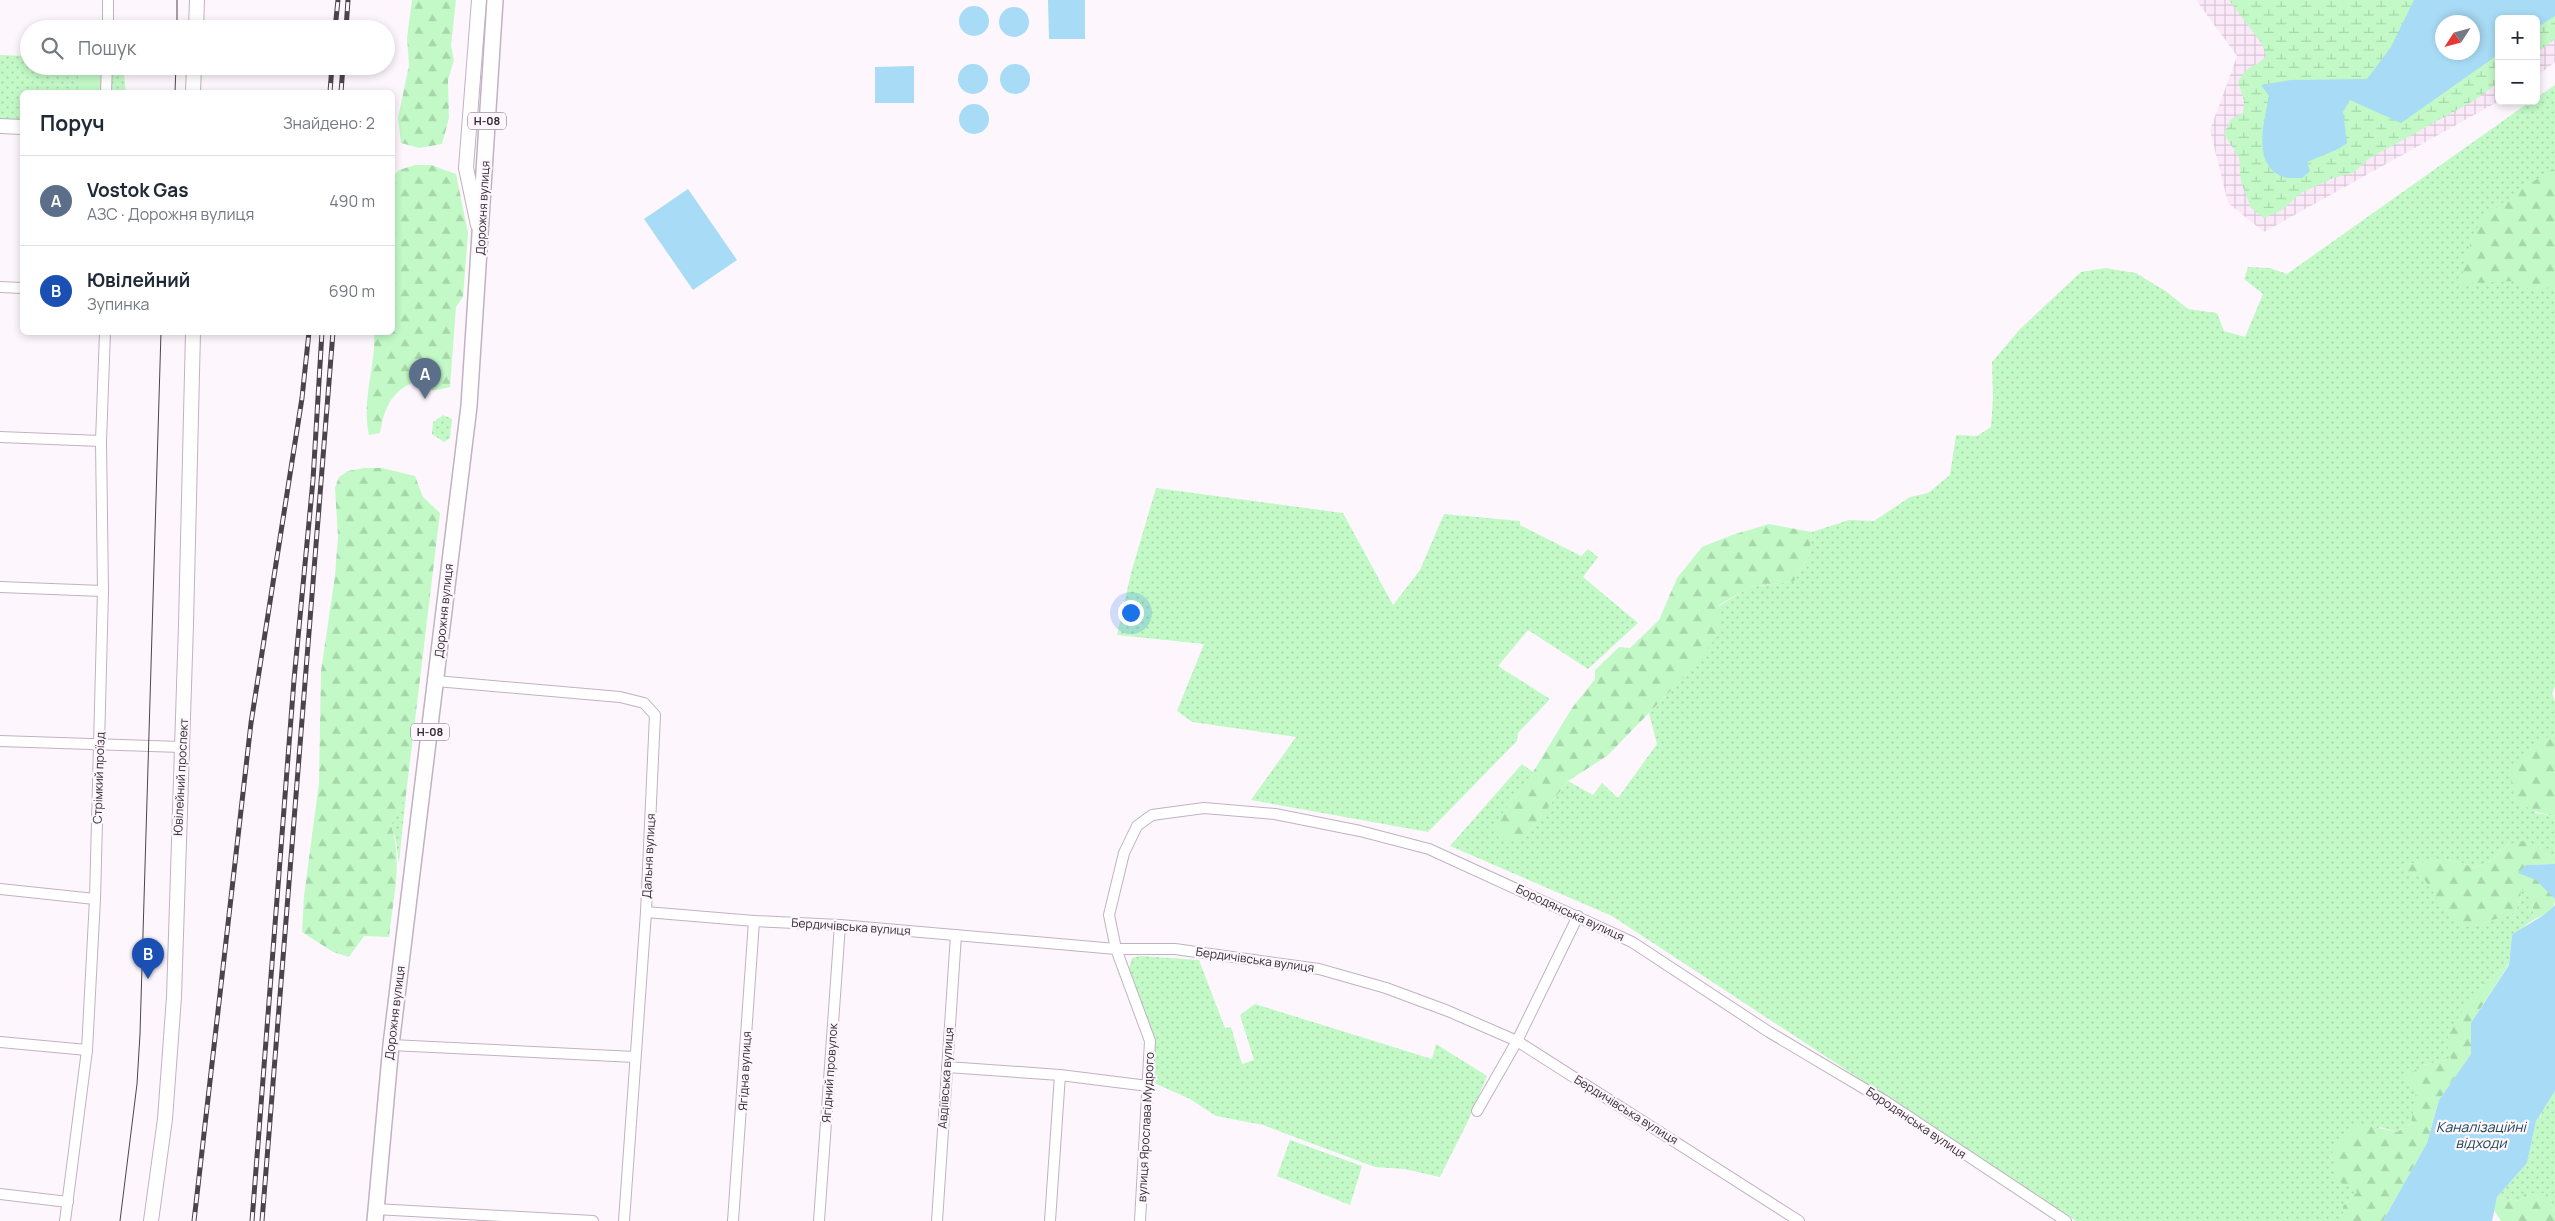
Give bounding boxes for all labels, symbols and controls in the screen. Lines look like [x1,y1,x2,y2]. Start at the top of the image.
north arrow [2435,15,2480,60]
map controls [2495,15,2540,105]
button: + [2495,15,2540,60]
search box [20,20,395,75]
icon: search [38,34,66,62]
text: Пошук [78,35,136,61]
button: − [2495,60,2540,105]
text: Поруч [40,109,105,137]
text: Знайдено: 2 [283,112,375,134]
road number: Н-08 [468,112,506,130]
street label: Дорожня вулиця [472,160,493,256]
text: Vostok Gas [87,177,188,203]
text: A [51,190,61,212]
text: 490 m [329,190,375,212]
text: АЗС · Дорожня вулиця [87,203,254,225]
text: Ювілейний [87,267,190,293]
text: B [51,280,61,302]
text: 690 m [329,280,375,302]
text: Зупинка [87,293,149,315]
pin: A [409,358,441,399]
street label: Дорожня вулиця [430,563,457,659]
your location [1118,600,1144,626]
street label: Ювілейний проспект [169,718,192,836]
road number: Н-08 [411,724,449,740]
street label: Стрімкий проїзд [88,732,109,824]
street label: Дальня вулиця [638,813,659,899]
street label: Бородянська вулиця [1513,880,1627,945]
street label: Бердичівська вулиця [791,914,911,939]
pin: B [132,938,164,979]
street label: Бердичівська вулиця [1195,943,1315,976]
street label: Дорожня вулиця [380,965,409,1061]
street label: Ягідний провулок [818,1022,842,1123]
street label: Авдіївська вулиця [933,1027,958,1129]
street label: Ягідна вулиця [734,1031,755,1111]
street label: вулиця Ярослава Мудрого [1133,1052,1158,1202]
street label: Бердичівська вулиця [1571,1071,1681,1148]
street label: Бородянська вулиця [1863,1083,1970,1163]
water label: Каналізаційні відходи [2436,1117,2528,1152]

